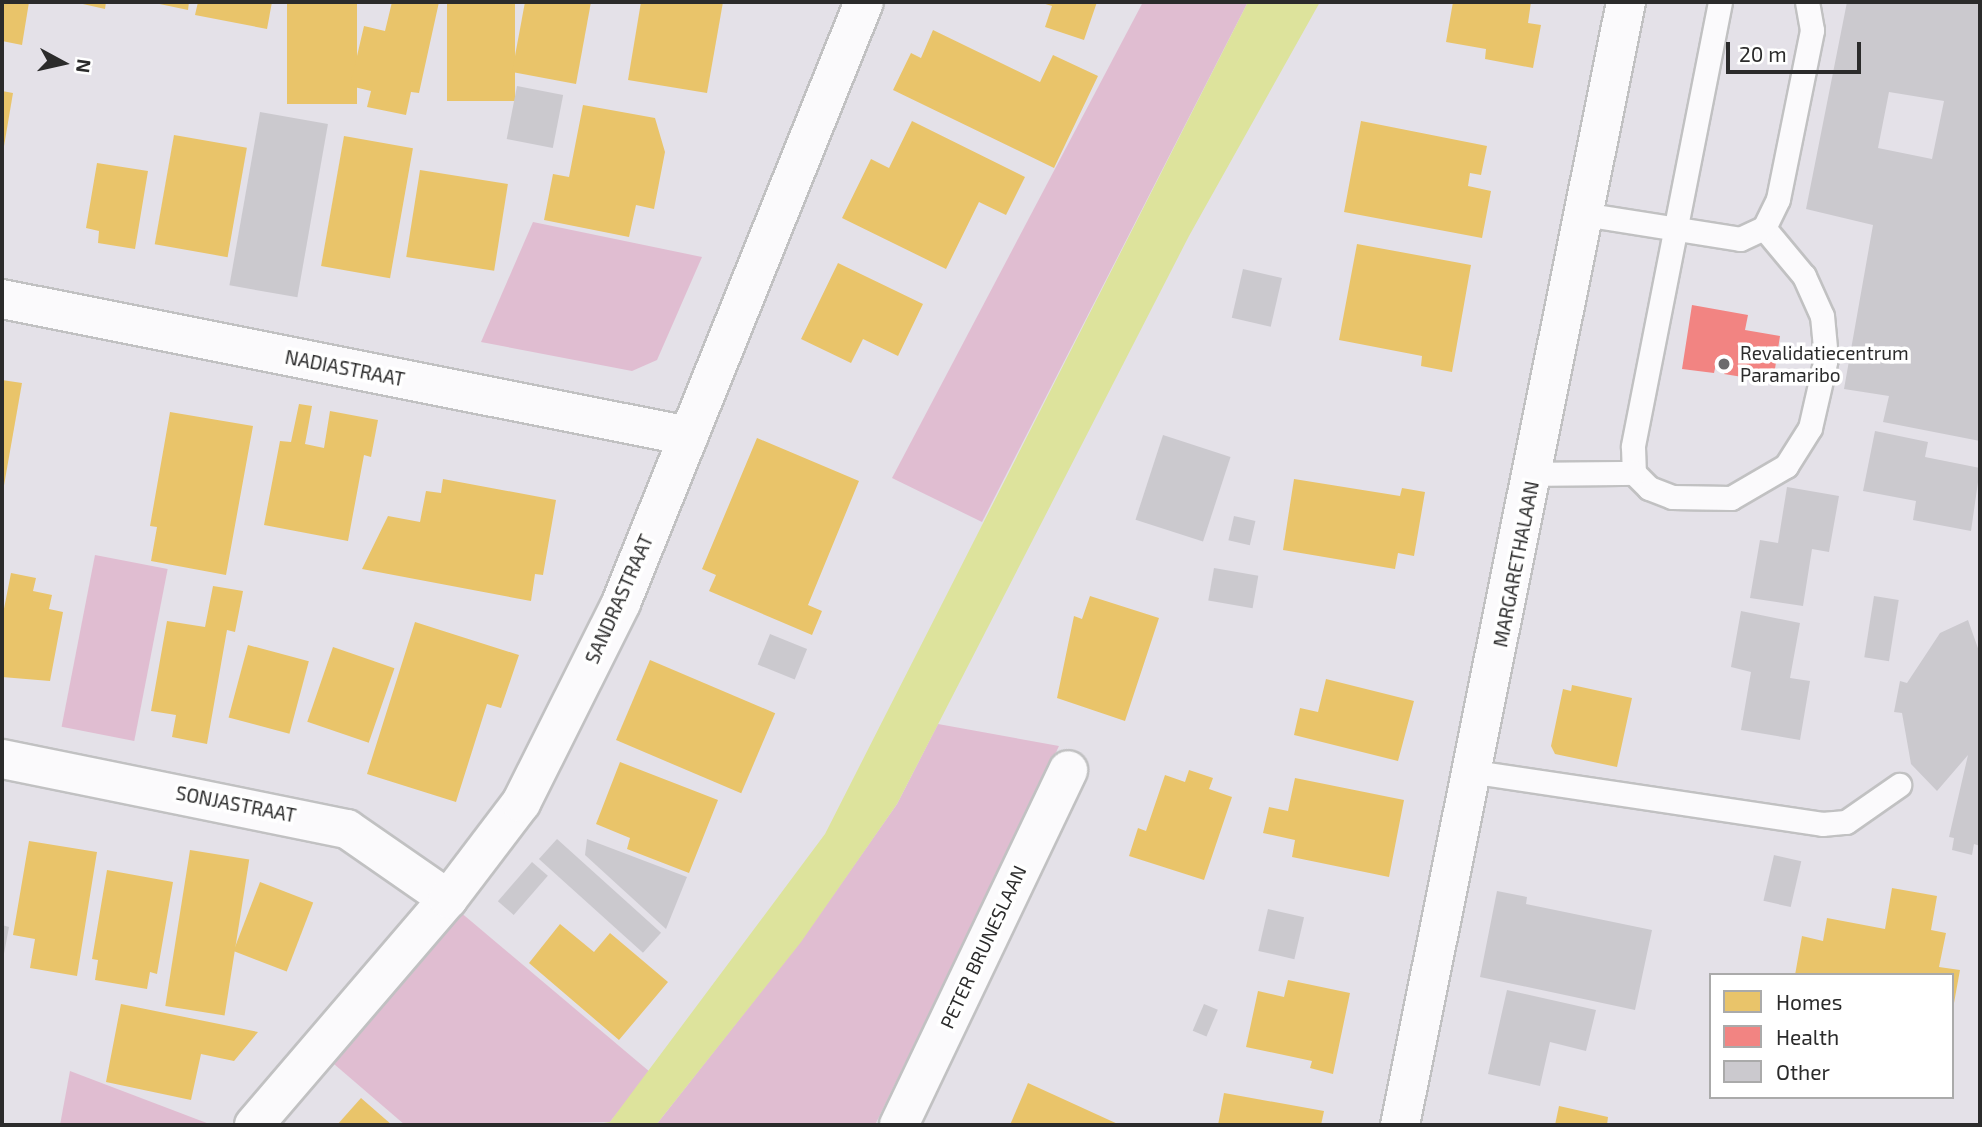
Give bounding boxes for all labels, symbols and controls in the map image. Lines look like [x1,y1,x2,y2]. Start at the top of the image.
north arrow [28,28,98,98]
scale bar [1730,28,1865,72]
text: 20 m [1739,41,1787,66]
text: N [72,58,97,74]
place label: Revalidatiecentrum Paramaribo [1740,342,1909,386]
street label: NADIASTRAAT [283,345,407,391]
marker: Revalidatiecentrum Paramaribo [1714,354,1734,374]
street label: MARGARETHALAAN [1489,479,1543,649]
street label: SANDRASTRAAT [580,531,658,667]
street label: SONJASTRAAT [174,781,298,827]
street label: PETER BRUNESLAAN [935,862,1031,1032]
legend [1709,973,1954,1099]
text: Homes [1776,989,1842,1014]
text: Health [1776,1024,1839,1049]
text: Other [1776,1059,1830,1084]

